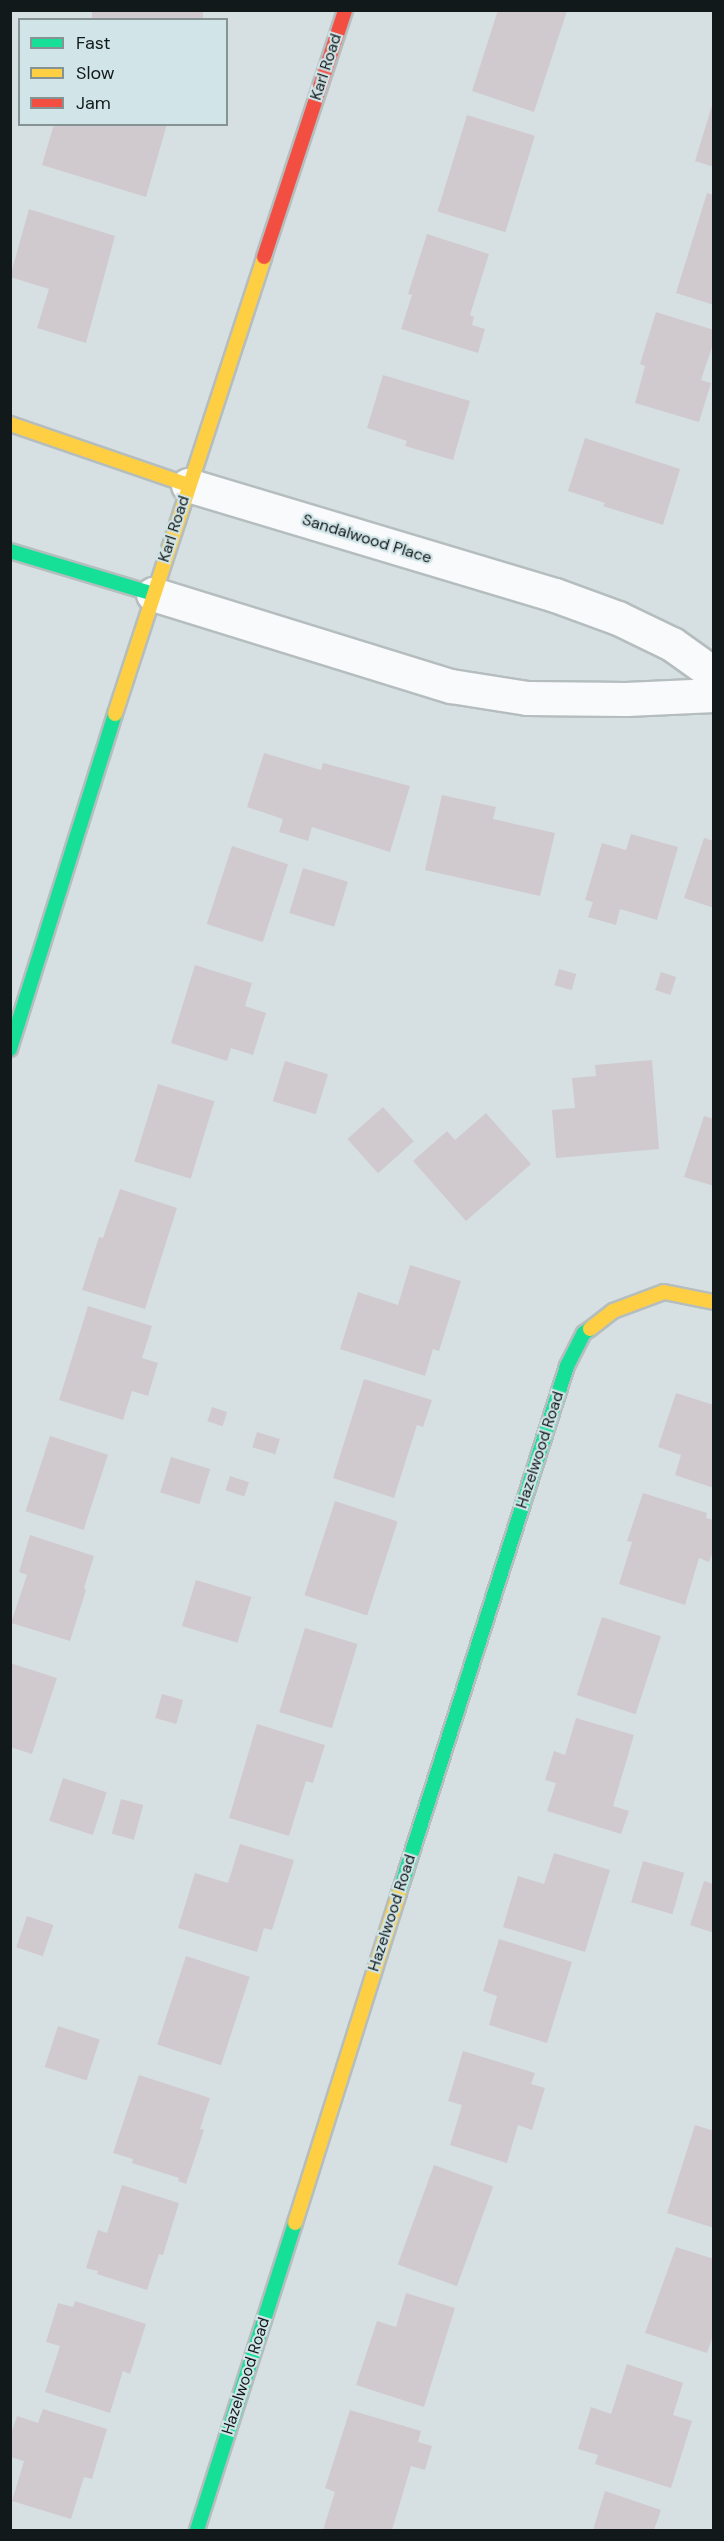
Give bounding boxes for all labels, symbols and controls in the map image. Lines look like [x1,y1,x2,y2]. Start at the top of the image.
legend [18,18,228,126]
text: Fast [76,31,111,55]
street label: Karl Road [306,31,346,103]
text: Slow [76,61,115,85]
text: Jam [76,91,111,115]
street label: Karl Road [154,493,194,565]
street label: Sandalwood Place [300,510,434,568]
street label: Hazelwood Road [512,1389,568,1511]
street label: Hazelwood Road [364,1852,420,1974]
street label: Hazelwood Road [218,2315,274,2437]

